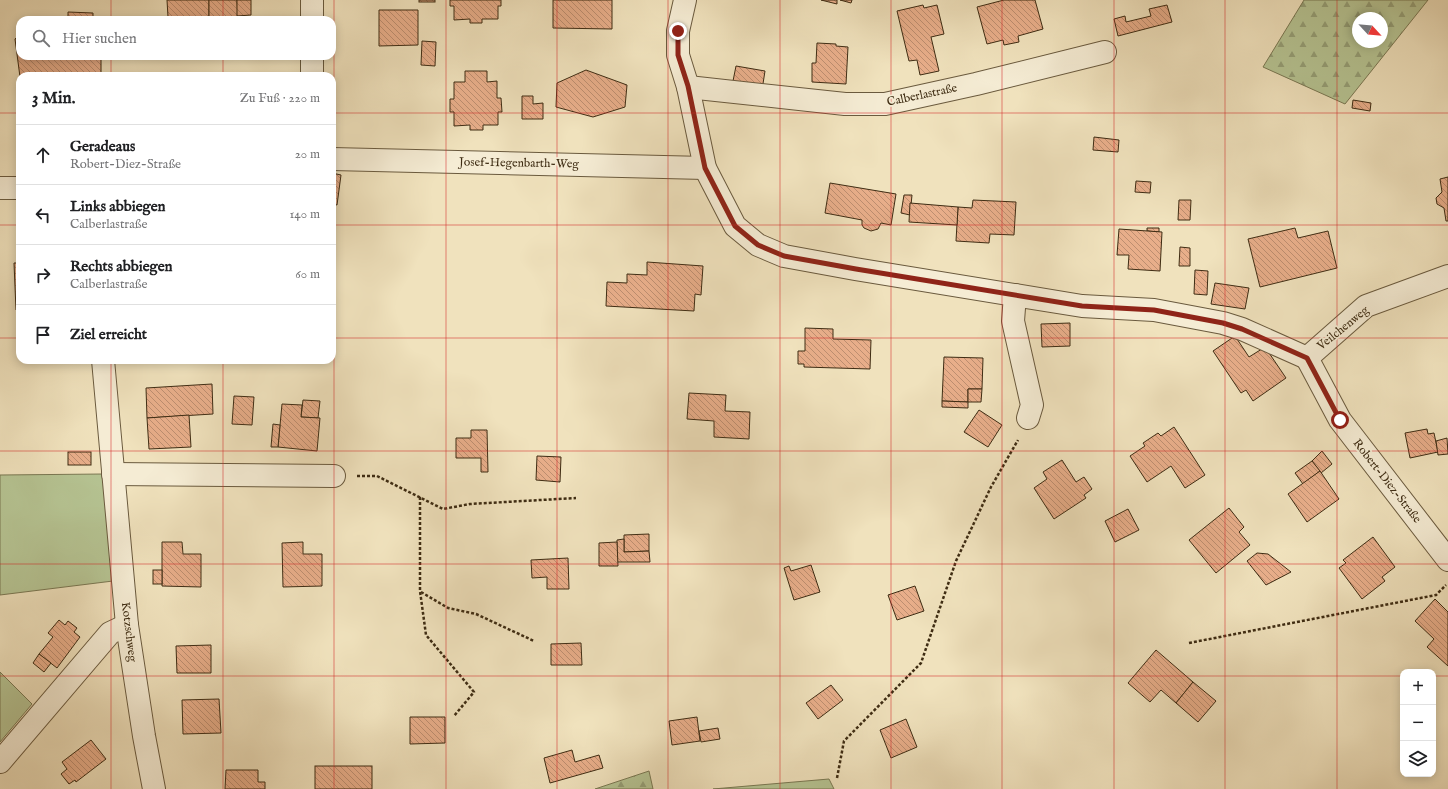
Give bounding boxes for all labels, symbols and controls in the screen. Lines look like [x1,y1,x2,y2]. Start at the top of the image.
north arrow [1352,12,1388,48]
search box [16,16,336,60]
route end [669,22,687,40]
icon: search [30,27,52,49]
text: Hier suchen [62,29,137,48]
street label: Calberlastraße [885,80,959,110]
text: 3 Min. [32,88,75,109]
text: Zu Fuß · 220 m [240,90,320,107]
text: Geradeaus [70,137,135,156]
icon: ahead [32,144,54,166]
text: 20 m [295,146,320,163]
street label: Josef-Hegenbarth-Weg [457,154,579,173]
text: Robert-Diez-Straße [70,156,181,173]
text: Links abbiegen [70,197,166,216]
icon: left [32,204,54,226]
text: 140 m [290,206,320,223]
text: Calberlastraße [70,216,147,233]
text: Rechts abbiegen [70,257,173,276]
icon: right [32,264,54,286]
text: 60 m [295,266,320,283]
text: Calberlastraße [70,276,147,293]
street label: Veilchenweg [1313,302,1372,354]
icon: arrive [32,324,54,346]
text: Ziel erreicht [70,325,147,344]
route start [1331,411,1349,429]
street label: Robert-Diez-Straße [1350,436,1425,526]
street label: Kotzschweg [118,601,140,663]
map controls [1400,669,1436,777]
button: + [1400,669,1436,705]
button: − [1400,705,1436,741]
button: layers [1400,741,1436,777]

